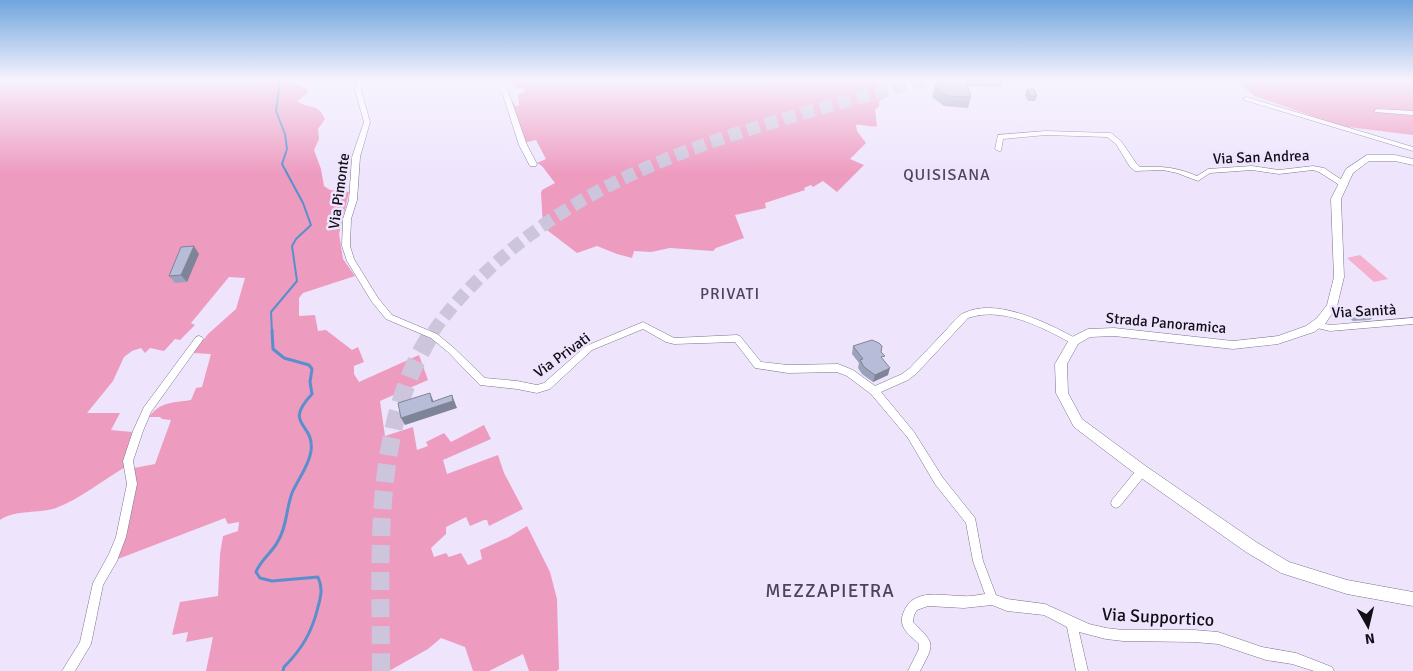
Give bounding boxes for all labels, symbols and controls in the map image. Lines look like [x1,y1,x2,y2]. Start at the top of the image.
street label: Via San Andrea [1212,146,1310,168]
street label: Via Pimonte [325,152,353,230]
district label: QUISISANA [903,165,991,185]
district label: PRIVATI [700,284,760,304]
street label: Via Sanità [1331,300,1397,322]
street label: Strada Panoramica [1105,309,1227,337]
street label: Via Privati [530,329,594,381]
district label: MEZZAPIETRA [765,579,895,603]
north arrow [1343,601,1393,651]
street label: Via Supportico [1101,603,1215,631]
text: N [1364,629,1376,647]

